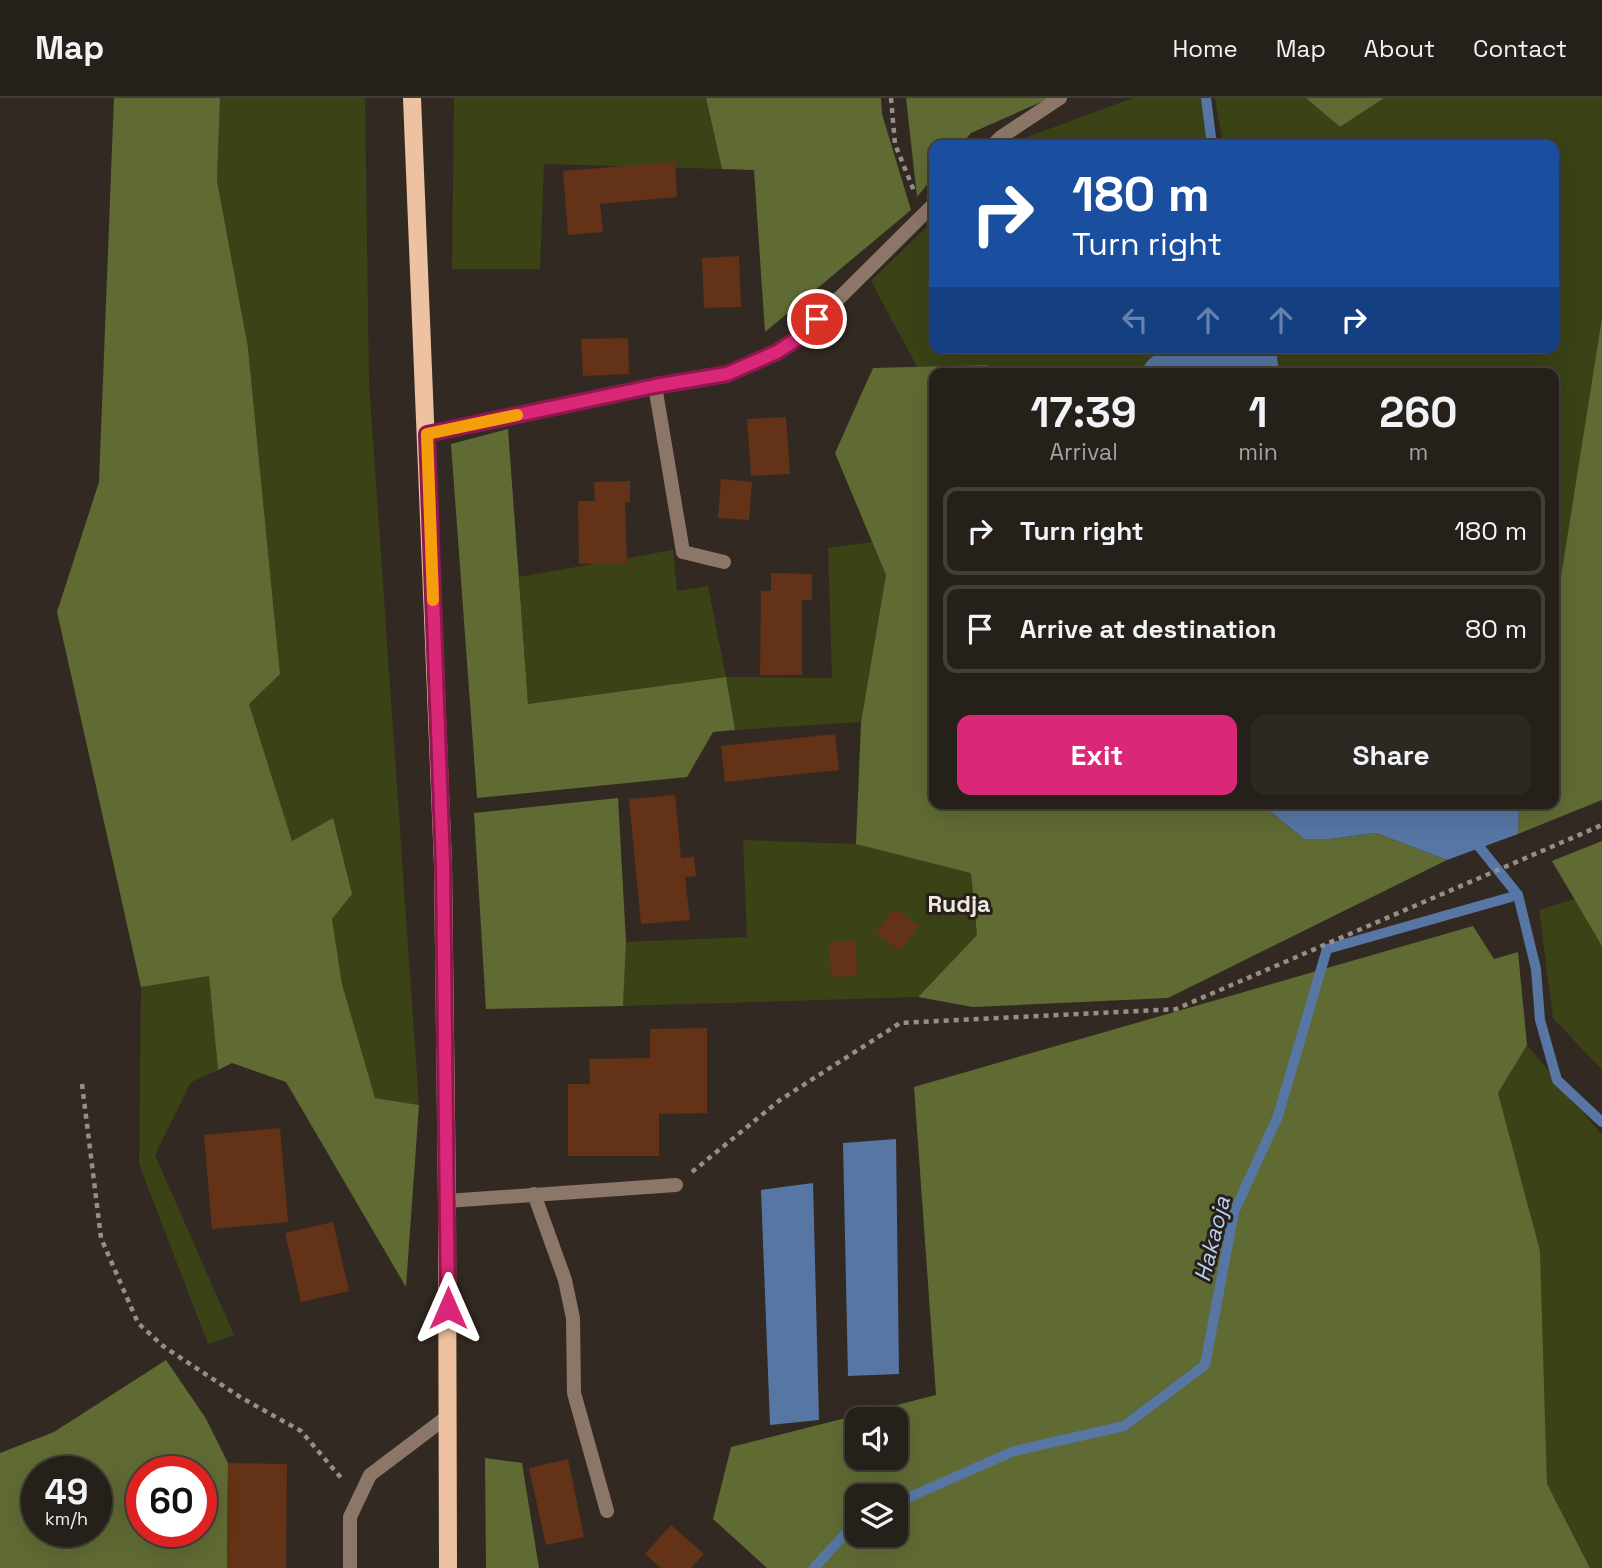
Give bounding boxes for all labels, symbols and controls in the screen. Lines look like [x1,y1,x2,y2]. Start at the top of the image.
text: Map [35,27,104,69]
text: Home [1172,33,1238,64]
text: Map [1276,33,1326,64]
text: About [1364,33,1435,64]
text: Contact [1473,33,1567,64]
text: 180 m [1072,163,1210,225]
icon: right [957,168,1048,259]
text: Turn right [1072,224,1222,264]
pin [787,289,847,349]
icon: arrive [798,300,836,338]
icon: left [1116,301,1154,339]
icon: ahead [1189,301,1227,339]
icon: ahead [1262,301,1300,339]
icon: right [1335,301,1373,339]
text: 17:39 [1031,386,1137,439]
text: 1 [1249,386,1268,439]
text: 260 [1379,386,1457,439]
text: Arrival [1049,437,1118,467]
text: min [1238,437,1278,467]
text: m [1409,437,1428,467]
icon: right [961,512,999,550]
text: Turn right [1020,514,1144,548]
text: 180 m [1454,514,1527,548]
icon: arrive [961,610,999,648]
text: Arrive at destination [1020,612,1277,646]
text: 80 m [1465,612,1527,646]
button: Exit [957,715,1237,795]
button: Share [1251,715,1531,795]
district label: Rudja [928,889,990,919]
water label: Hakaoja [1187,1193,1237,1285]
position arrow [411,1271,485,1345]
map controls [845,1407,908,1547]
button: sound [845,1407,908,1470]
speed limit sign: 60 [126,1456,217,1547]
text: 49 [45,1470,88,1514]
button: layers [845,1484,908,1547]
text: km/h [45,1507,88,1530]

